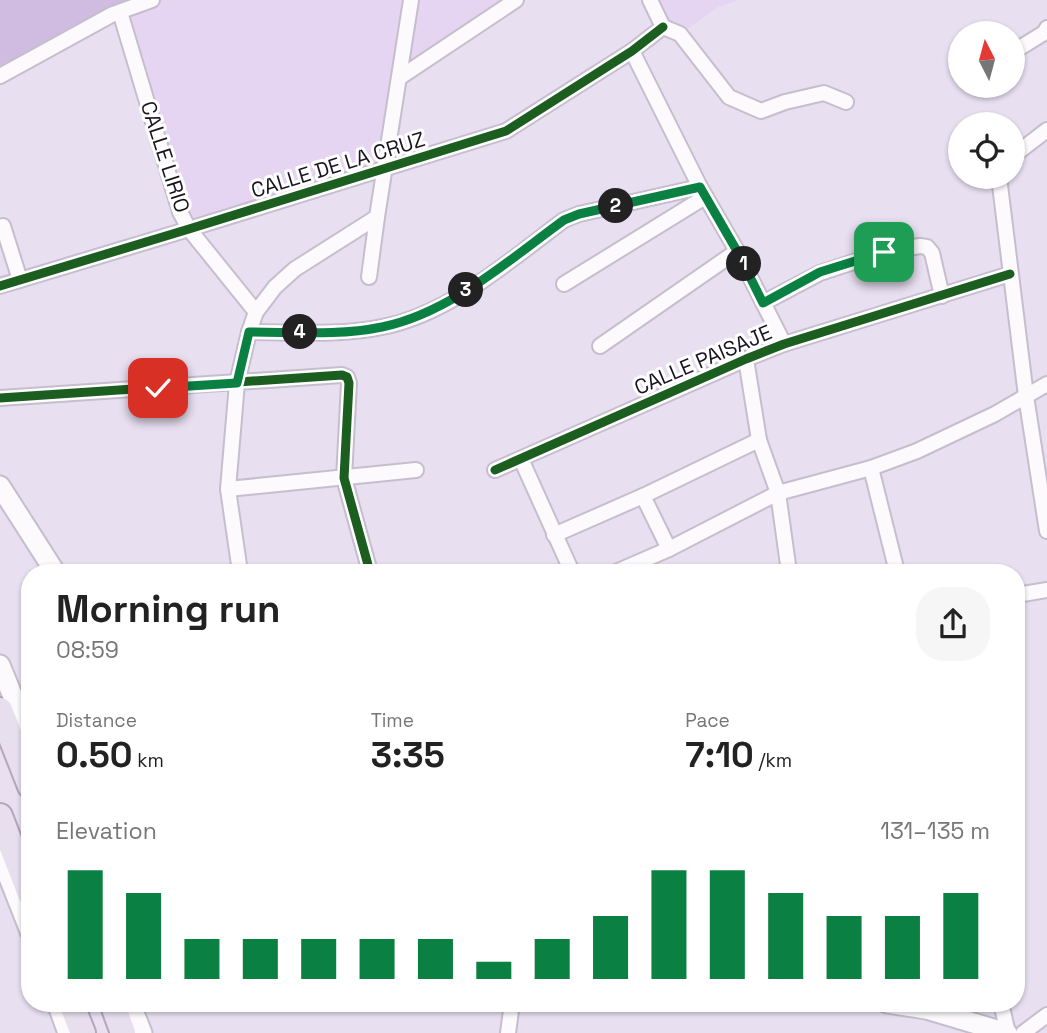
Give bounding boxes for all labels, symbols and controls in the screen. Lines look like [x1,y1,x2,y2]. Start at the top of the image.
north arrow [948,21,1026,98]
map controls [948,21,1025,189]
street label: CALLE LIRIO [135,98,196,216]
button: locate [948,112,1025,189]
street label: CALLE DE LA CRUZ [248,125,428,204]
pin: 2 [598,188,634,224]
text: 2 [610,193,621,218]
pin [854,222,914,282]
icon: arrive [865,233,903,271]
pin: 1 [726,246,762,282]
text: 1 [739,251,748,276]
pin: 3 [448,272,484,308]
text: 3 [460,277,471,302]
pin: 4 [282,314,318,350]
street label: CALLE PAISAJE [630,318,776,401]
text: 4 [293,319,306,344]
pin [128,358,188,418]
icon: check [139,369,177,407]
text: Morning run [56,585,281,633]
button: share [916,587,990,661]
text: 08:59 [56,635,119,665]
text: Distance [56,708,137,733]
text: Time [371,708,414,733]
text: Pace [685,708,730,733]
text: 0.50 [56,733,132,777]
text: 3:35 [371,733,445,777]
text: 7:10 [685,733,754,777]
text: km [132,748,164,773]
text: /km [754,748,792,773]
text: Elevation [56,816,157,846]
text: 131–135 m [880,816,990,846]

